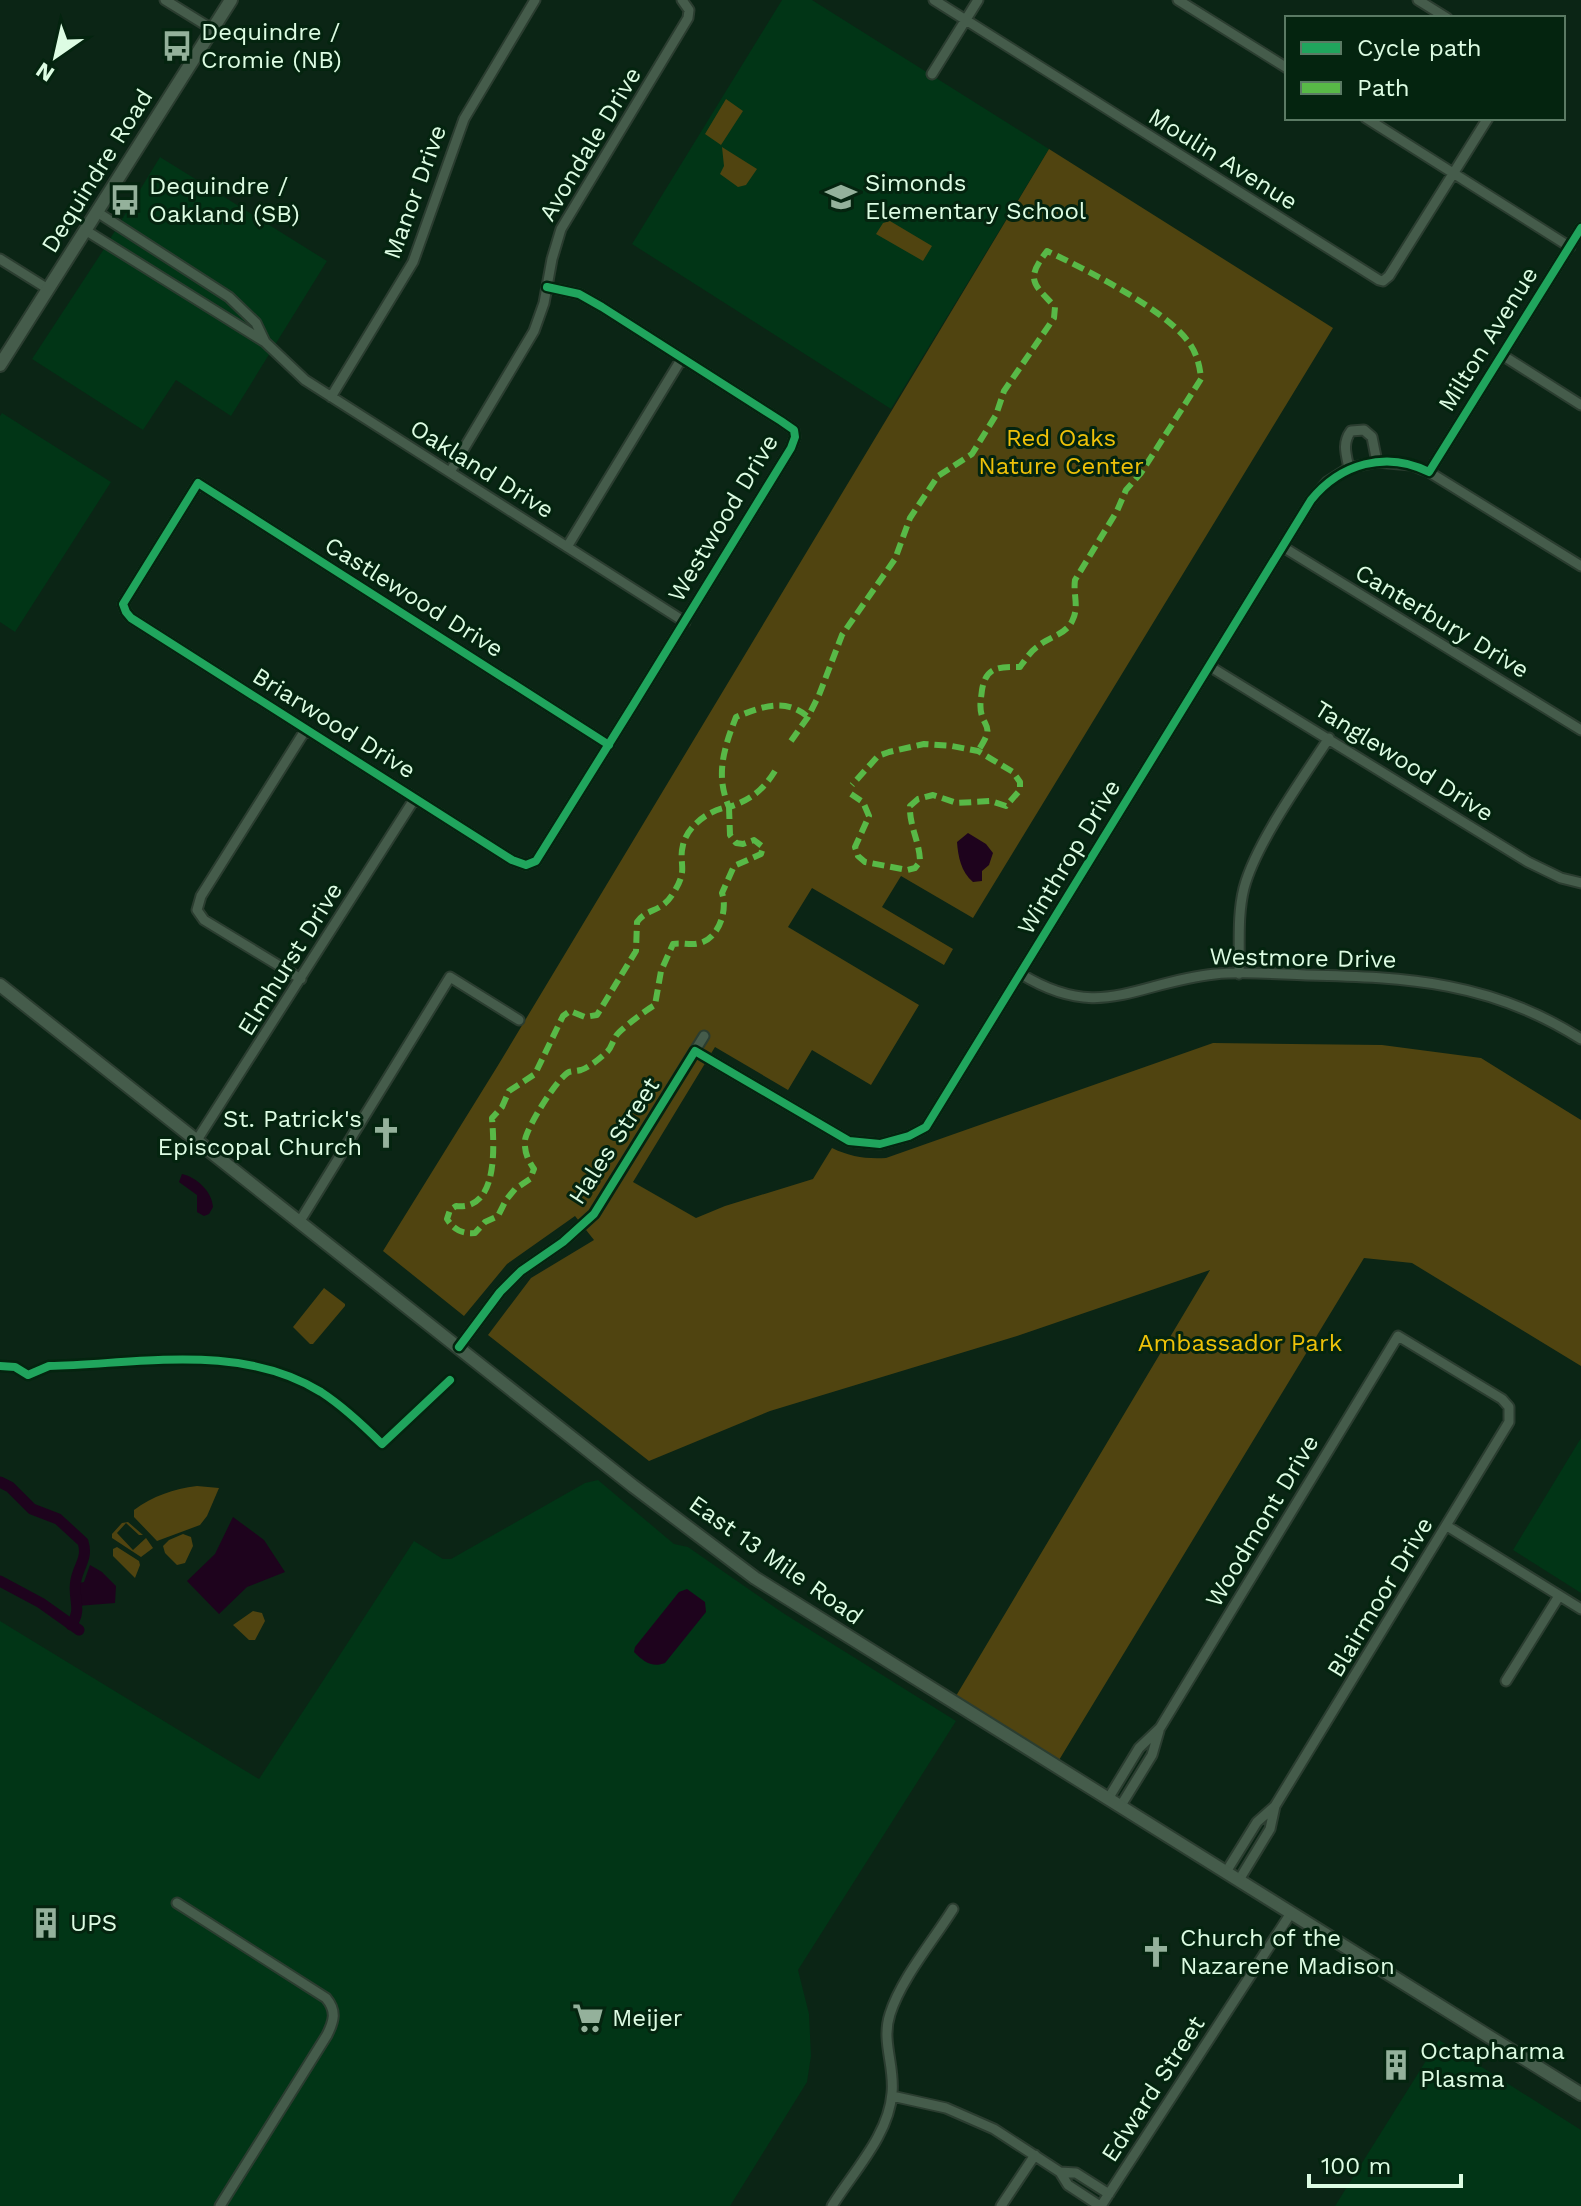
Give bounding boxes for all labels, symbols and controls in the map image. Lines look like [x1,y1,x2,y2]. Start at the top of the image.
north arrow [16,16,96,96]
legend [1285,16,1565,120]
place label: Dequindre / Cromie (NB) [201,18,342,74]
bus stop icon: Dequindre / Cromie (NB) [160,29,194,63]
text: Cycle path [1357,34,1482,62]
text: N [31,57,59,87]
street label: Avondale Drive [533,62,647,226]
text: Path [1357,74,1410,102]
street label: Dequindre Road [35,84,159,258]
street label: Moulin Avenue [1143,102,1303,216]
street label: Manor Drive [378,121,452,263]
place label: Simonds Elementary School [865,169,1087,225]
place label: Dequindre / Oakland (SB) [149,172,300,228]
school or university icon: Simonds Elementary School [824,180,858,214]
bus stop icon: Dequindre / Oakland (SB) [108,183,142,217]
street label: Milton Avenue [1432,262,1544,416]
street label: Oakland Drive [405,414,559,524]
park label: Red Oaks Nature Center [978,424,1144,480]
street label: Westwood Drive [662,429,784,607]
street label: Castlewood Drive [320,531,508,663]
street label: Canterbury Drive [1350,558,1534,684]
street label: Briarwood Drive [247,662,421,784]
street label: Tanglewood Drive [1309,695,1499,827]
street label: Winthrop Drive [1012,774,1126,940]
street label: Elmhurst Drive [232,877,348,1041]
street label: Westmore Drive [1209,942,1397,974]
street label: Hales Street [563,1072,665,1210]
place label: St. Patrick's Episcopal Church [158,1105,362,1161]
church icon: St. Patrick's Episcopal Church [369,1116,403,1150]
park label: Ambassador Park [1138,1329,1343,1357]
street label: Woodmont Drive [1200,1430,1324,1612]
street label: East 13 Mile Road [684,1490,868,1630]
street label: Blairmoor Drive [1321,1512,1439,1682]
building icon: UPS [29,1906,63,1940]
place label: UPS [70,1909,117,1937]
place label: Church of the Nazarene Madison [1180,1924,1395,1980]
church icon: Church of the Nazarene Madison [1139,1935,1173,1969]
supermarket icon: Meijer [571,2001,605,2035]
place label: Meijer [612,2004,683,2032]
street label: Edward Street [1095,2011,1211,2167]
place label: Octapharma Plasma [1420,2037,1565,2093]
building icon: Octapharma Plasma [1379,2048,1413,2082]
scale bar [1309,2138,1461,2188]
text: 100 m [1321,2152,1391,2180]

